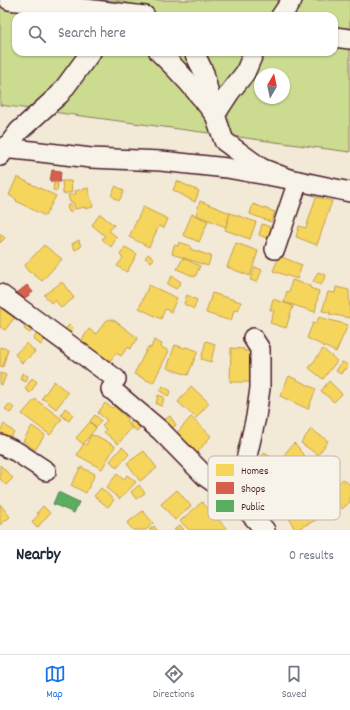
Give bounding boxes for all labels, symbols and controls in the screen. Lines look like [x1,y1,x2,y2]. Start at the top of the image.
search box [12,12,338,56]
icon: search [26,23,48,45]
text: Search here [58,23,126,45]
north arrow [254,68,290,104]
legend [208,456,340,520]
text: Homes [241,464,269,480]
text: Shops [241,482,266,498]
text: Public [241,500,265,516]
text: Nearby [16,544,60,568]
text: 0 results [289,547,334,566]
tab: Map [44,663,66,703]
tab: Directions [153,663,195,703]
tab: Saved [282,663,306,703]

